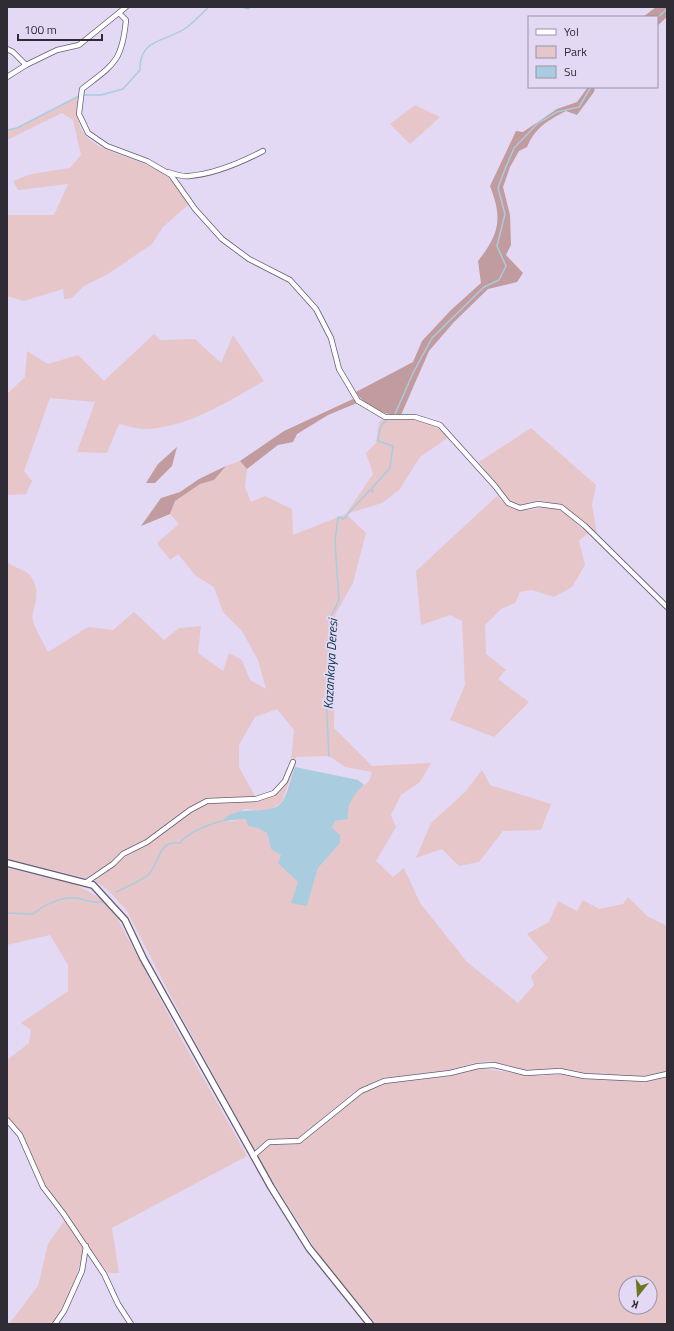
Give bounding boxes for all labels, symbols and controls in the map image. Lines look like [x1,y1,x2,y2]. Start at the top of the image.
scale bar [18,16,102,42]
legend [528,16,658,88]
text: 100 m [24,20,57,39]
text: Yol [564,22,579,41]
text: Park [564,42,587,61]
text: Su [564,62,577,81]
water label: Kazankaya Deresi [318,617,342,710]
north arrow [618,1275,658,1315]
text: K [629,1296,641,1313]

